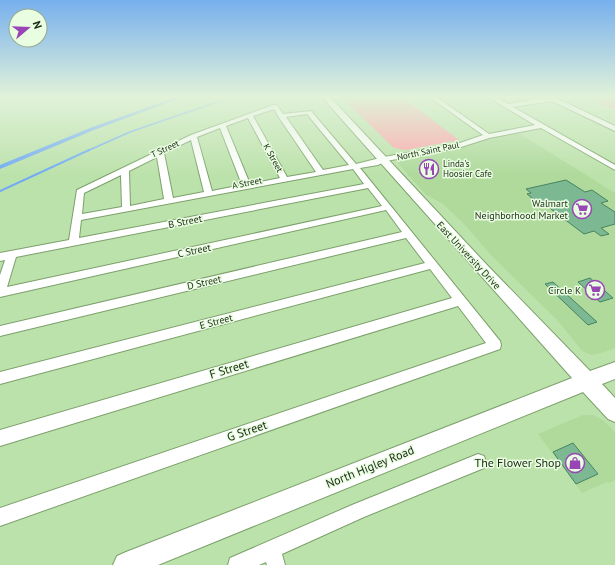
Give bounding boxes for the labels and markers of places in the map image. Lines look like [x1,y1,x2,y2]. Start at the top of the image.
restaurant icon: Linda's Hoosier Cafe [418,158,440,180]
place label: Linda's Hoosier Cafe [443,158,492,179]
place label: Walmart Neighborhood Market [475,197,569,222]
supermarket icon: Walmart Neighborhood Market [571,198,593,220]
supermarket icon: Circle K [584,279,606,301]
place label: Circle K [548,284,581,297]
shop icon: The Flower Shop [564,452,586,474]
place label: The Flower Shop [475,455,561,470]

